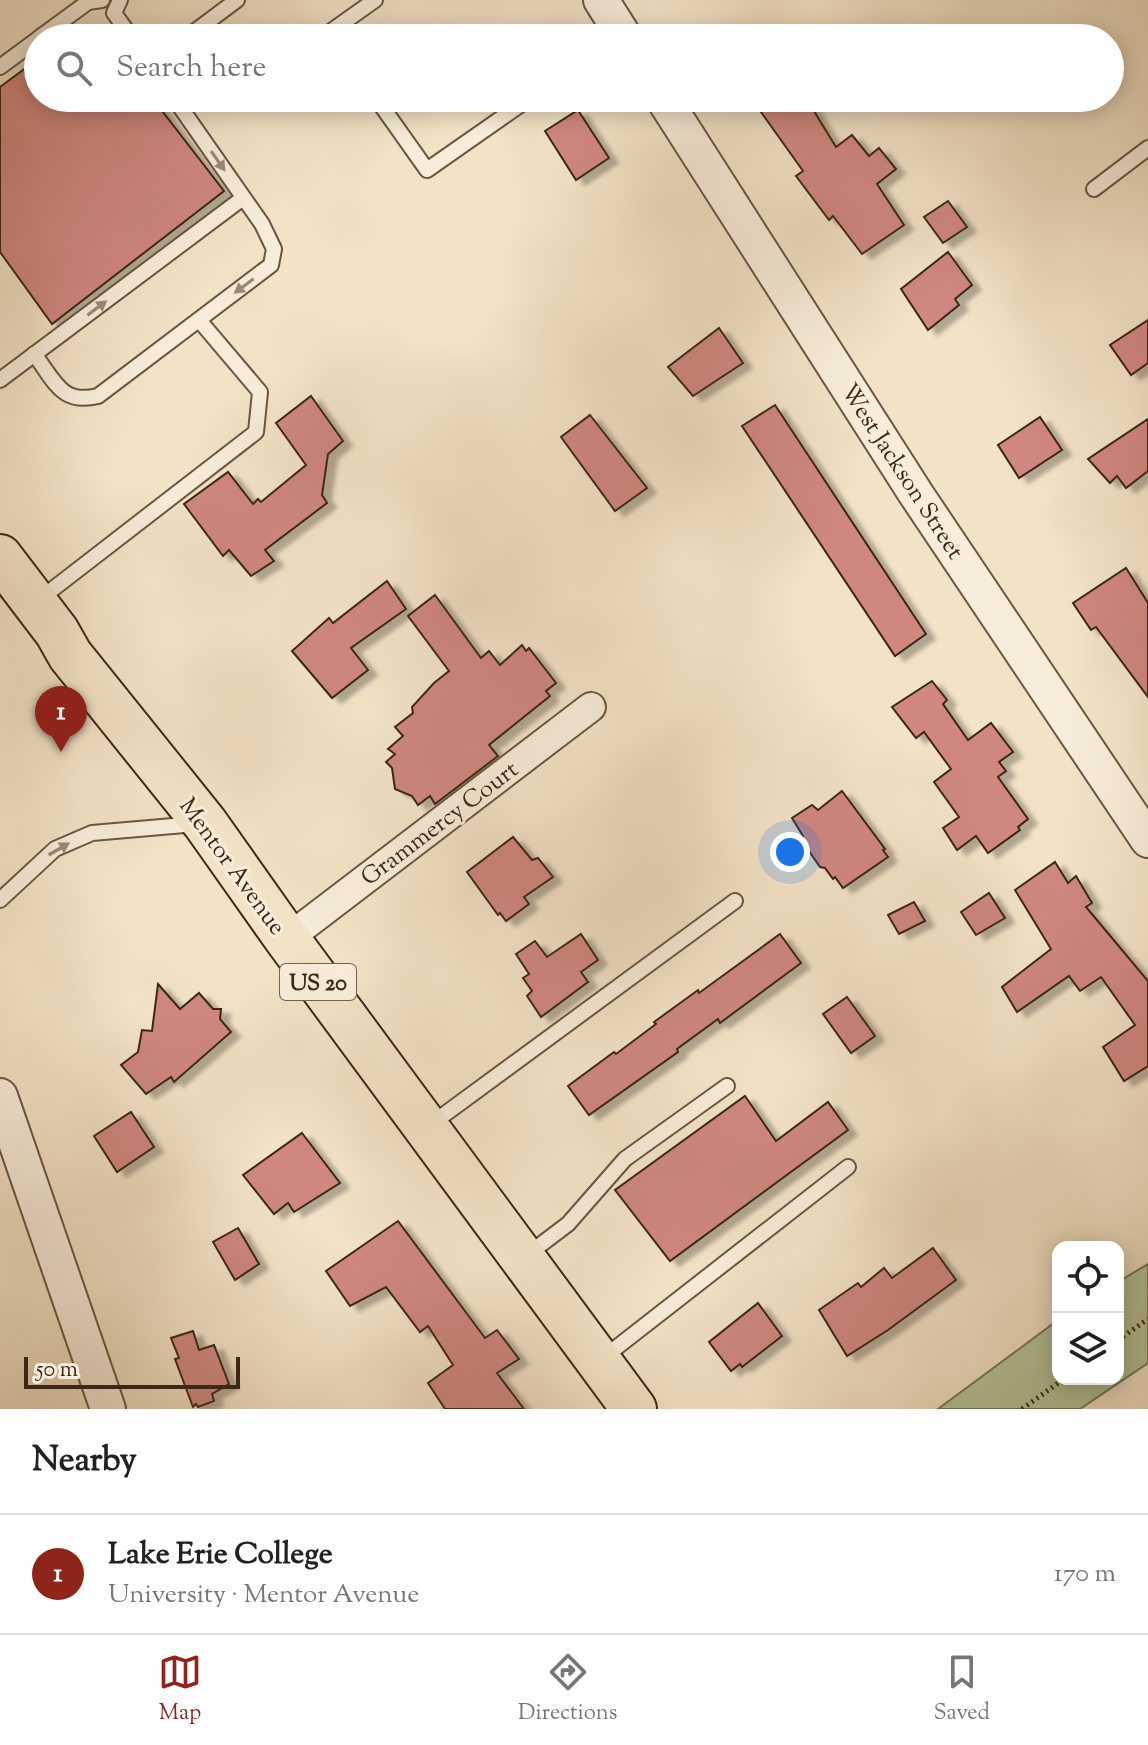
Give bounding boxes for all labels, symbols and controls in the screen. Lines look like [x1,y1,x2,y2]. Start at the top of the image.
search box [24,24,1124,112]
icon: search [52,46,96,90]
text: Search here [116,47,266,90]
one-way arrow [210,151,225,172]
one-way arrow [233,277,254,293]
one-way arrow [87,300,107,316]
street label: West Jackson Street [832,377,971,567]
pin: 1 [35,686,87,752]
street label: Grammercy Court [354,754,526,895]
street label: Mentor Avenue [170,791,293,943]
your location [770,832,810,872]
one-way arrow [48,843,70,857]
road number: US 20 [280,964,356,1000]
map controls [1052,1241,1124,1385]
button: locate [1052,1241,1124,1313]
button: layers [1052,1313,1124,1385]
scale bar [24,1353,240,1389]
text: 50 m [36,1355,78,1387]
text: Nearby [32,1437,137,1486]
text: Lake Erie College [108,1534,333,1577]
text: 1 [54,1556,62,1593]
text: 170 m [1054,1556,1116,1593]
text: University · Mentor Avenue [108,1577,419,1614]
tab: Map [158,1650,202,1730]
tab: Directions [518,1650,617,1730]
tab: Saved [933,1650,990,1730]

